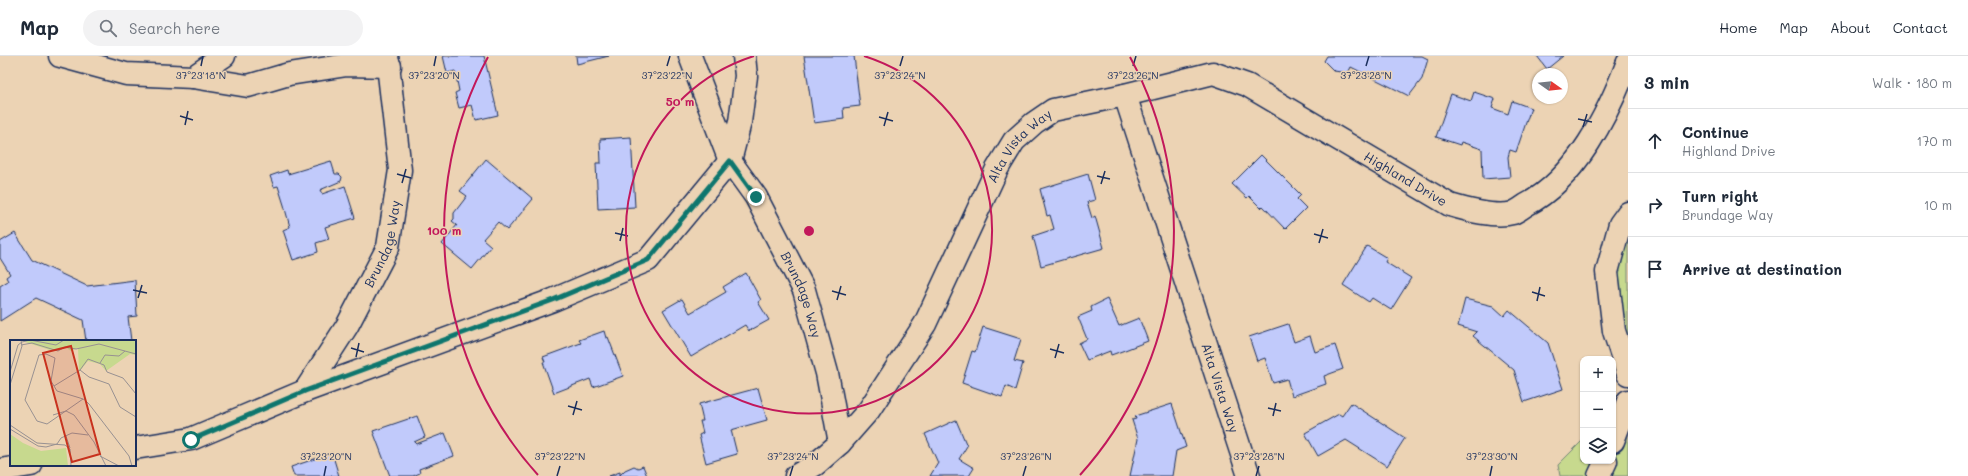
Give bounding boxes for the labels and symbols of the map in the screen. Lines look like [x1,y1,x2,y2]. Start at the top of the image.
text: 37°23'18"N [176,68,226,82]
text: 37°23'20"N [408,68,460,82]
text: 37°23'22"N [642,68,692,82]
text: 37°23'24"N [874,68,926,82]
text: 37°23'26"N [1107,68,1159,82]
text: 37°23'28"N [1340,68,1392,82]
north arrow [1532,68,1568,104]
text: 50 m [666,93,694,109]
street label: Alta Vista Way [983,105,1055,185]
street label: Highland Drive [1361,147,1451,209]
route end [747,188,765,206]
street label: Brundage Way [360,199,403,290]
text: 100 m [427,222,461,238]
centre of rings [802,224,816,238]
street label: Brundage Way [778,248,826,340]
inset map [10,340,136,466]
street label: Alta Vista Way [1198,341,1243,435]
route start [182,431,200,449]
text: 37°23'20"N [300,449,352,463]
text: 37°23'22"N [535,449,585,463]
text: 37°23'24"N [767,449,819,463]
text: 37°23'26"N [1000,449,1052,463]
text: 37°23'28"N [1233,449,1285,463]
text: 37°23'30"N [1466,449,1518,463]

